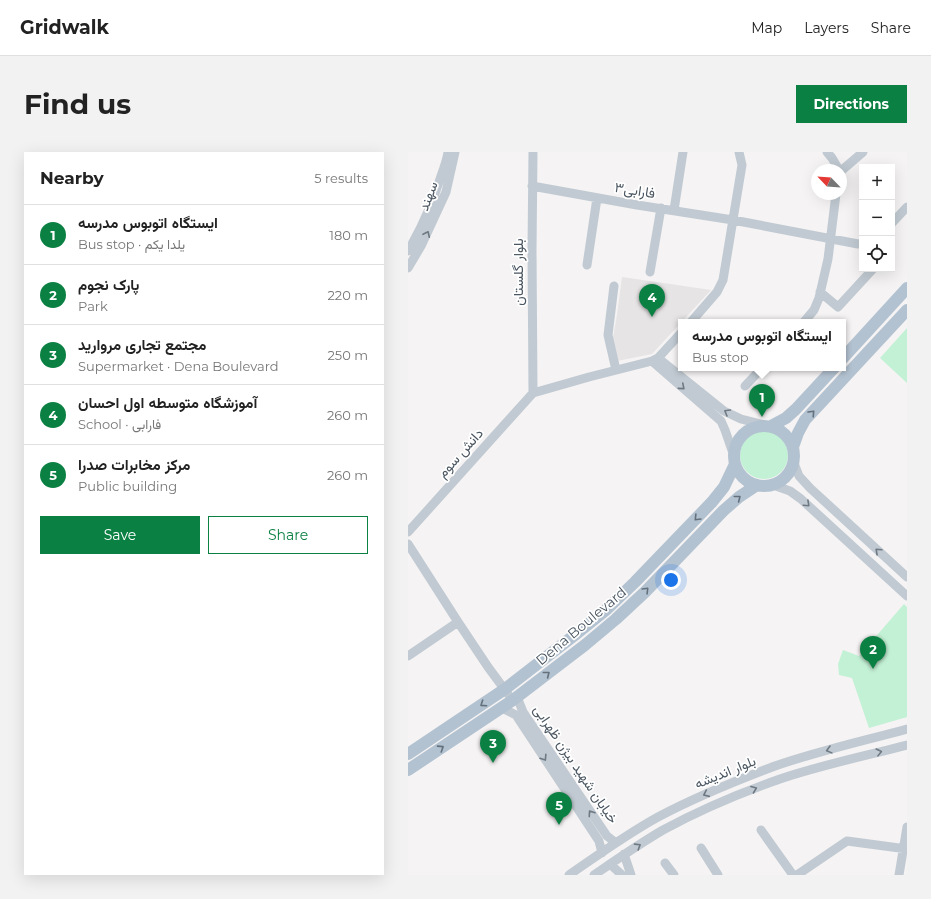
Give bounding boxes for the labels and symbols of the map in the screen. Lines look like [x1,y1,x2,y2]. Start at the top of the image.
north arrow [811,164,847,200]
street label: فارابی۳ [613,178,657,202]
street label: سهند [414,179,442,213]
one-way arrow [422,231,430,238]
street label: بلوار گلستان [509,238,527,306]
pin: 4 [639,284,665,317]
one-way arrow [677,382,684,389]
pin: 1 [749,384,775,417]
one-way arrow [724,409,731,416]
one-way arrow [807,410,814,418]
street label: دانش سوم [433,424,487,482]
one-way arrow [733,496,740,503]
one-way arrow [802,499,809,506]
one-way arrow [694,513,702,521]
one-way arrow [875,548,883,555]
your location [661,570,681,590]
street label: Dena Boulevard [532,583,630,669]
one-way arrow [641,587,649,595]
pin: 2 [860,636,886,669]
one-way arrow [543,672,550,679]
one-way arrow [480,699,487,707]
street label: خیابان شهید بیژن ظهرابی [530,701,622,827]
pin: 3 [480,730,506,763]
one-way arrow [436,746,443,753]
one-way arrow [826,746,832,754]
one-way arrow [876,749,882,757]
street label: بلوار اندیشه [692,752,758,792]
one-way arrow [539,754,547,761]
one-way arrow [751,785,758,793]
one-way arrow [703,789,711,797]
pin: 5 [546,792,572,825]
one-way arrow [589,810,596,817]
one-way arrow [634,843,641,850]

